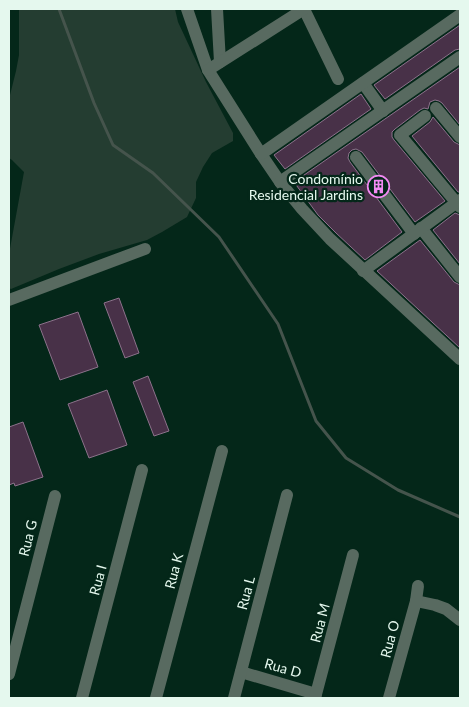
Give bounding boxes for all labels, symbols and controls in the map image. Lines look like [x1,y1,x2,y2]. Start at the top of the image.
place label: Condomínio Residencial Jardins [249,170,363,203]
building icon: Condomínio Residencial Jardins [367,175,391,199]
street label: Rua G [15,518,40,558]
street label: Rua K [161,551,187,591]
street label: Rua I [85,563,110,597]
street label: Rua L [233,574,258,612]
street label: Rua M [306,601,333,644]
street label: Rua O [376,618,403,659]
street label: Rua D [263,654,303,681]

